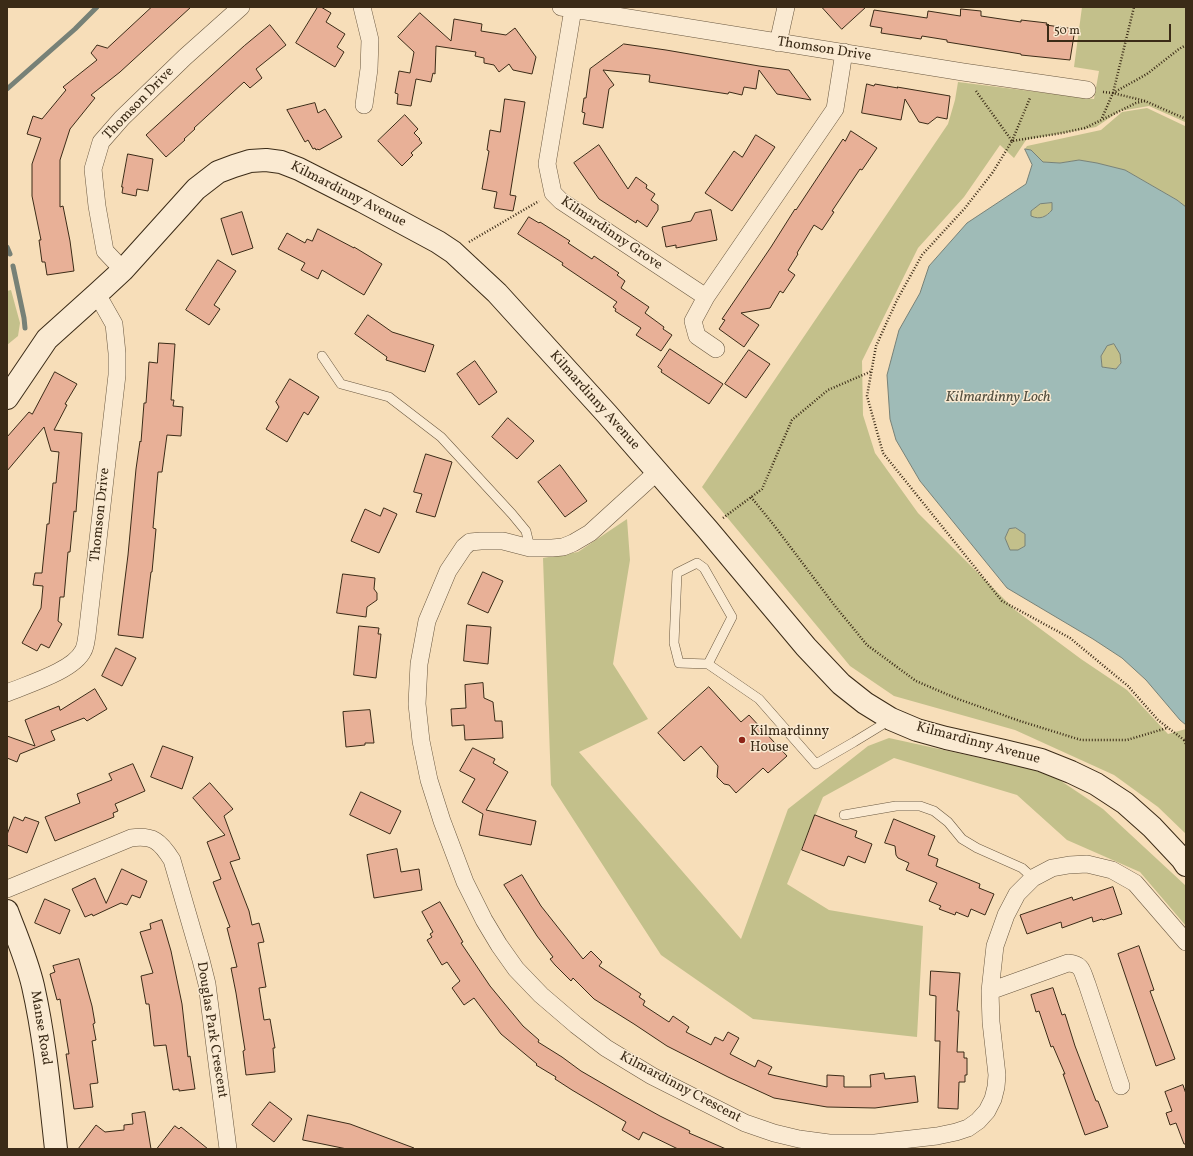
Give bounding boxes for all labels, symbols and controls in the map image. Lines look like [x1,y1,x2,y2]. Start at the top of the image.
scale bar [1049,16,1173,42]
text: 50 m [1054,23,1080,39]
street label: Thomson Drive [776,34,872,66]
street label: Thomson Drive [100,64,178,144]
street label: Kilmardinny Avenue [287,159,409,231]
street label: Kilmardinny Grove [557,194,665,274]
street label: Kilmardinny Avenue [545,348,643,454]
water label: Kilmardinny Loch [946,389,1050,407]
street label: Thomson Drive [88,467,114,563]
street label: Kilmardinny Avenue [914,719,1042,769]
place label: Kilmardinny House [750,724,829,756]
marker: Kilmardinny House [737,735,747,745]
street label: Douglas Park Crescent [192,961,230,1099]
street label: Manse Road [26,989,54,1067]
street label: Kilmardinny Crescent [616,1049,744,1127]

